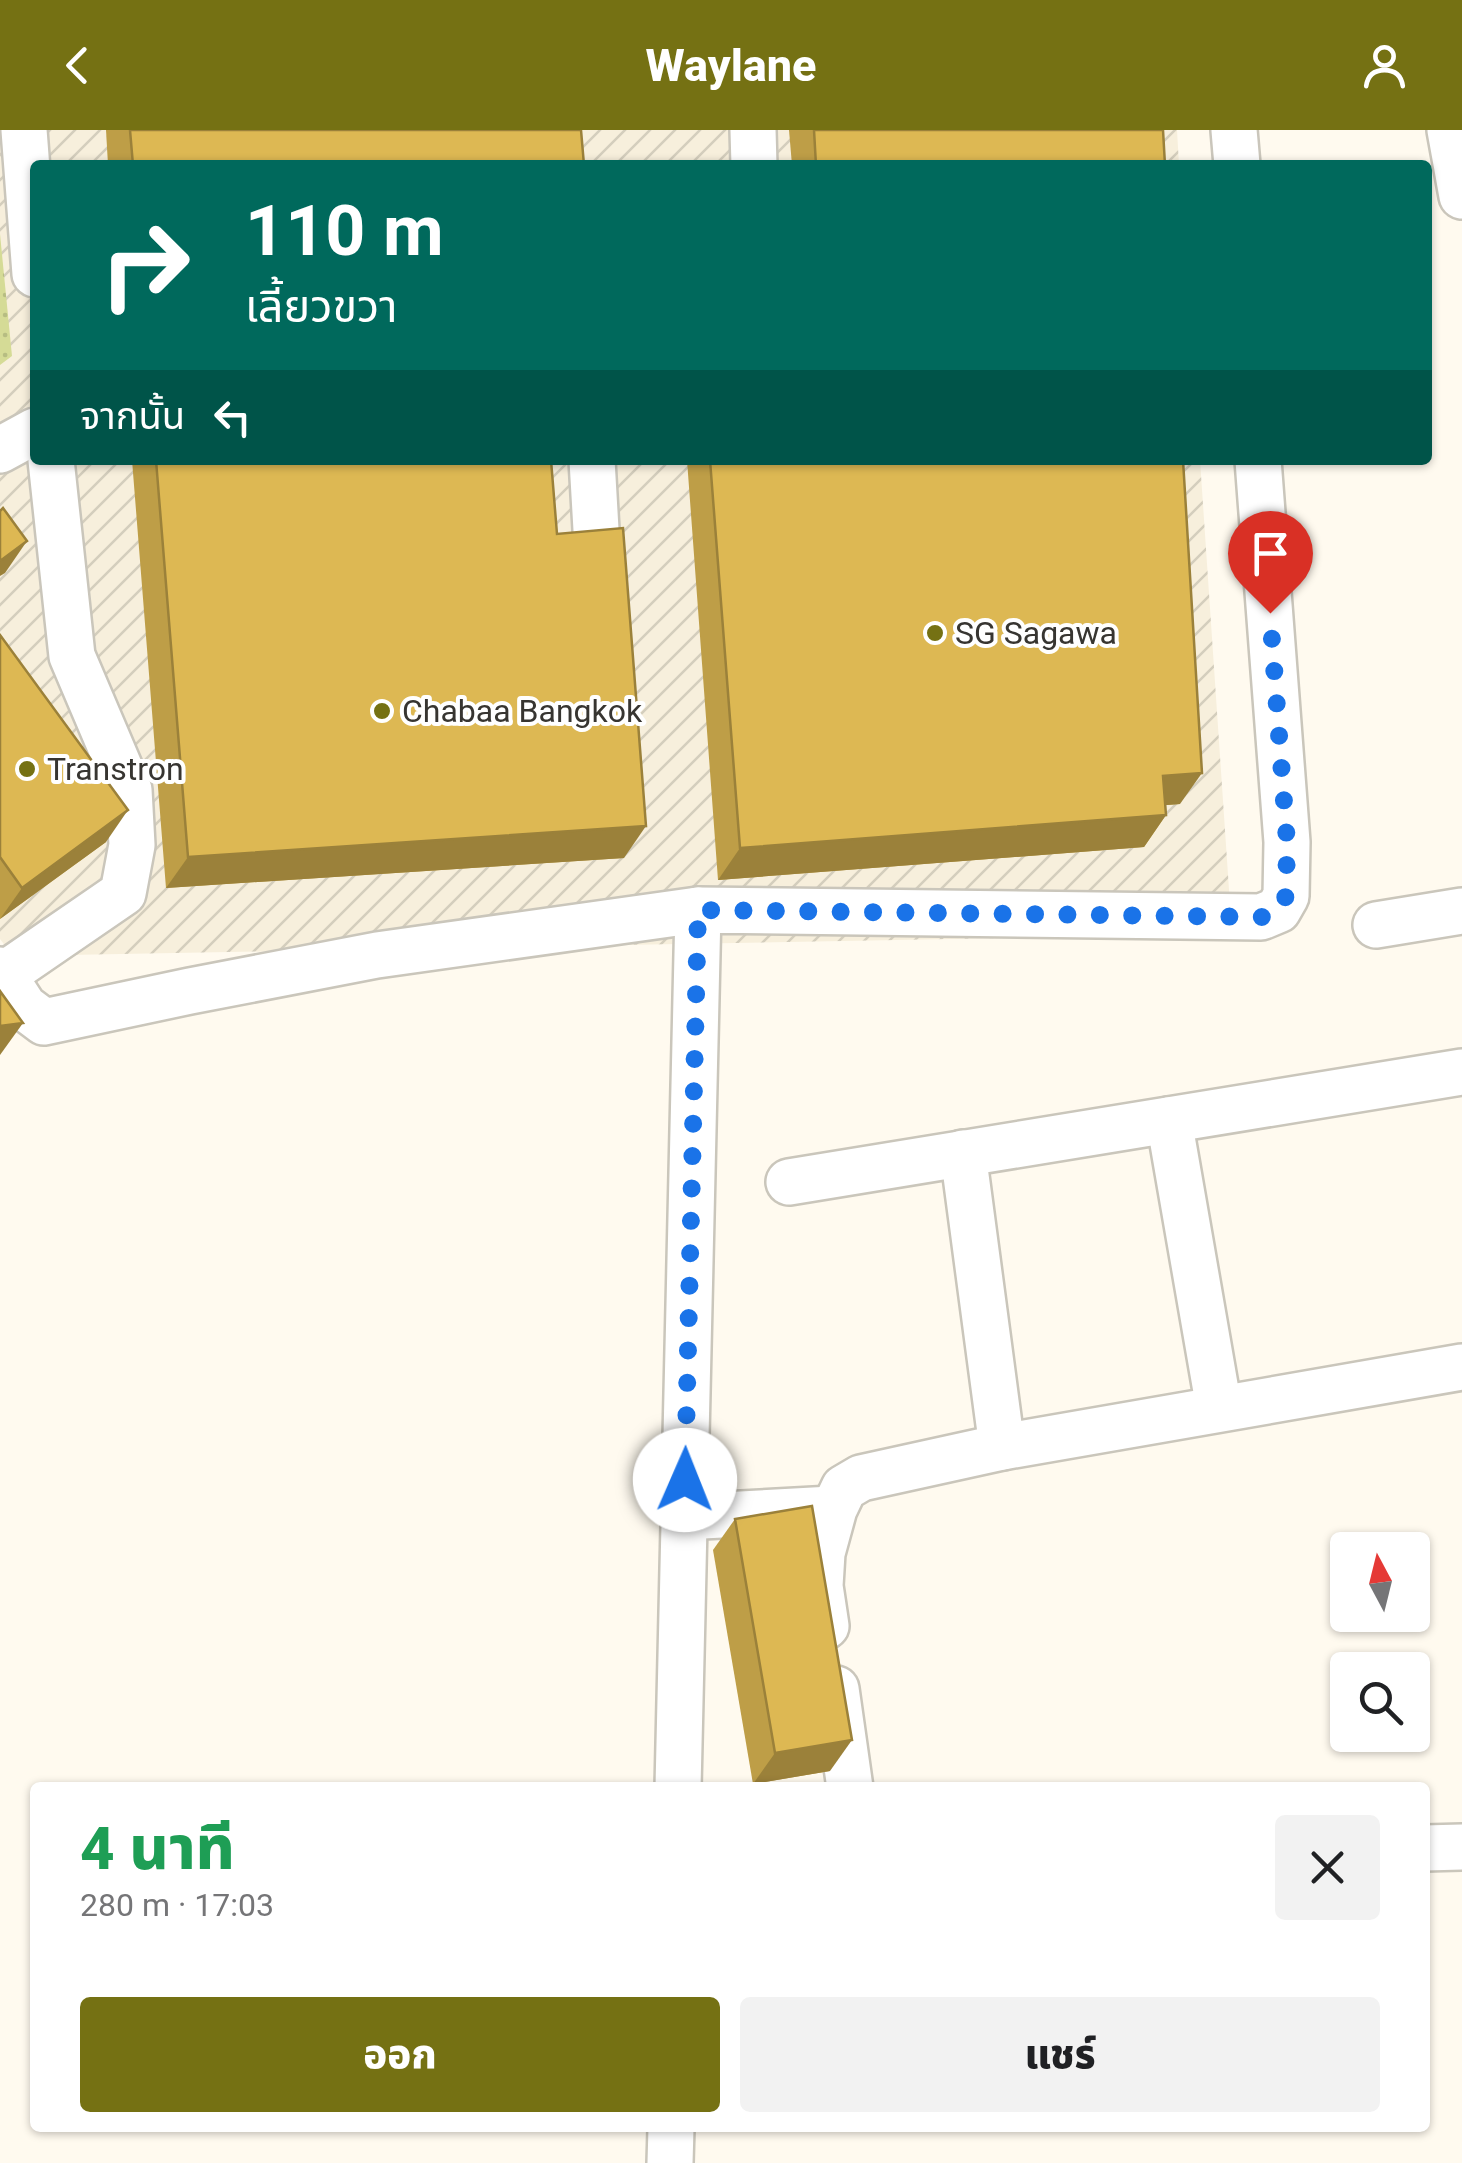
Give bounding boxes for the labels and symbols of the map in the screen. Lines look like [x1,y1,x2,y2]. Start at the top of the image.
pin [1228,511,1313,614]
place label: SG Sagawa [955,614,1117,652]
marker: SG Sagawa [924,622,946,644]
place label: Chabaa Bangkok [402,692,643,730]
marker: Chabaa Bangkok [371,700,393,722]
place label: Transtron [47,750,184,788]
marker: Transtron [16,758,38,780]
position arrow [633,1428,737,1532]
north arrow [1330,1532,1430,1632]

